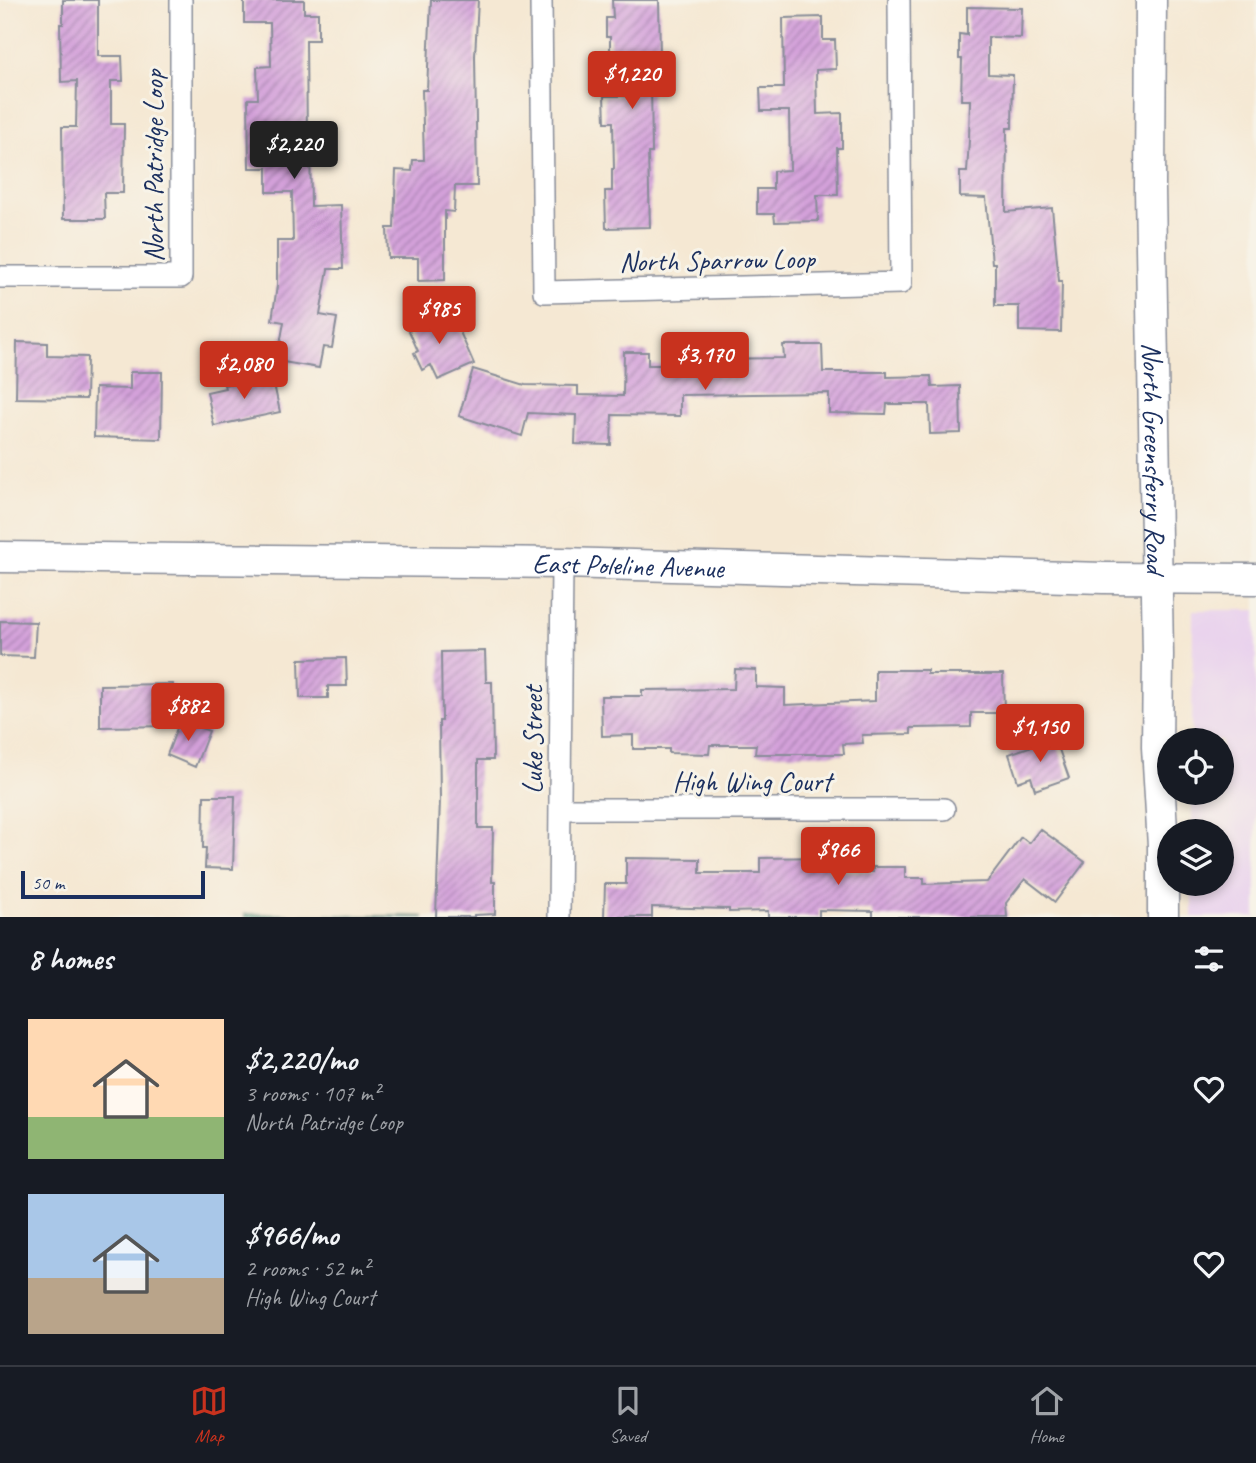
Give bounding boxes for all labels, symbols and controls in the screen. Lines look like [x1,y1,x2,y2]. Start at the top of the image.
pin: $1,220 [575,52,689,111]
text: $1,220 [604,59,660,88]
street label: North Patridge Loop [136,69,171,262]
pin: $2,220 [237,122,351,181]
text: $2,220 [266,129,322,158]
street label: North Sparrow Loop [619,241,816,279]
pin: $985 [398,286,480,346]
text: $985 [419,294,459,323]
pin: $3,170 [648,332,762,392]
text: $3,170 [677,340,733,369]
pin: $2,080 [187,342,301,401]
street label: North Greensferry Road [1135,342,1174,578]
text: $2,080 [216,349,272,378]
street label: East Poleline Avenue [532,545,726,585]
street label: Luke Street [515,683,550,794]
pin: $882 [147,684,229,743]
text: $882 [167,691,209,720]
pin: $1,150 [983,704,1097,764]
text: $1,150 [1012,712,1068,741]
map controls [1157,728,1234,896]
button: locate [1157,728,1234,805]
street label: High Wing Court [673,764,835,799]
button: layers [1157,819,1234,896]
pin: $966 [797,828,879,887]
text: $966 [817,835,859,864]
scale bar [21,868,205,900]
text: 50 m [32,871,64,895]
text: 8 homes [28,940,113,978]
icon: filters [1190,940,1228,978]
text: $2,220/mo [245,1041,357,1079]
icon: home [84,1047,168,1131]
icon: heart [1190,1070,1228,1108]
text: 3 rooms · 107 m² [245,1079,380,1108]
text: North Patridge Loop [245,1108,403,1137]
text: $966/mo [245,1216,338,1254]
icon: home [84,1222,168,1306]
icon: heart [1190,1245,1228,1283]
text: 2 rooms · 52 m² [245,1254,369,1283]
text: High Wing Court [245,1283,375,1312]
tab: Map [190,1382,228,1448]
tab: Saved [609,1382,647,1448]
tab: Home [1028,1382,1066,1448]

